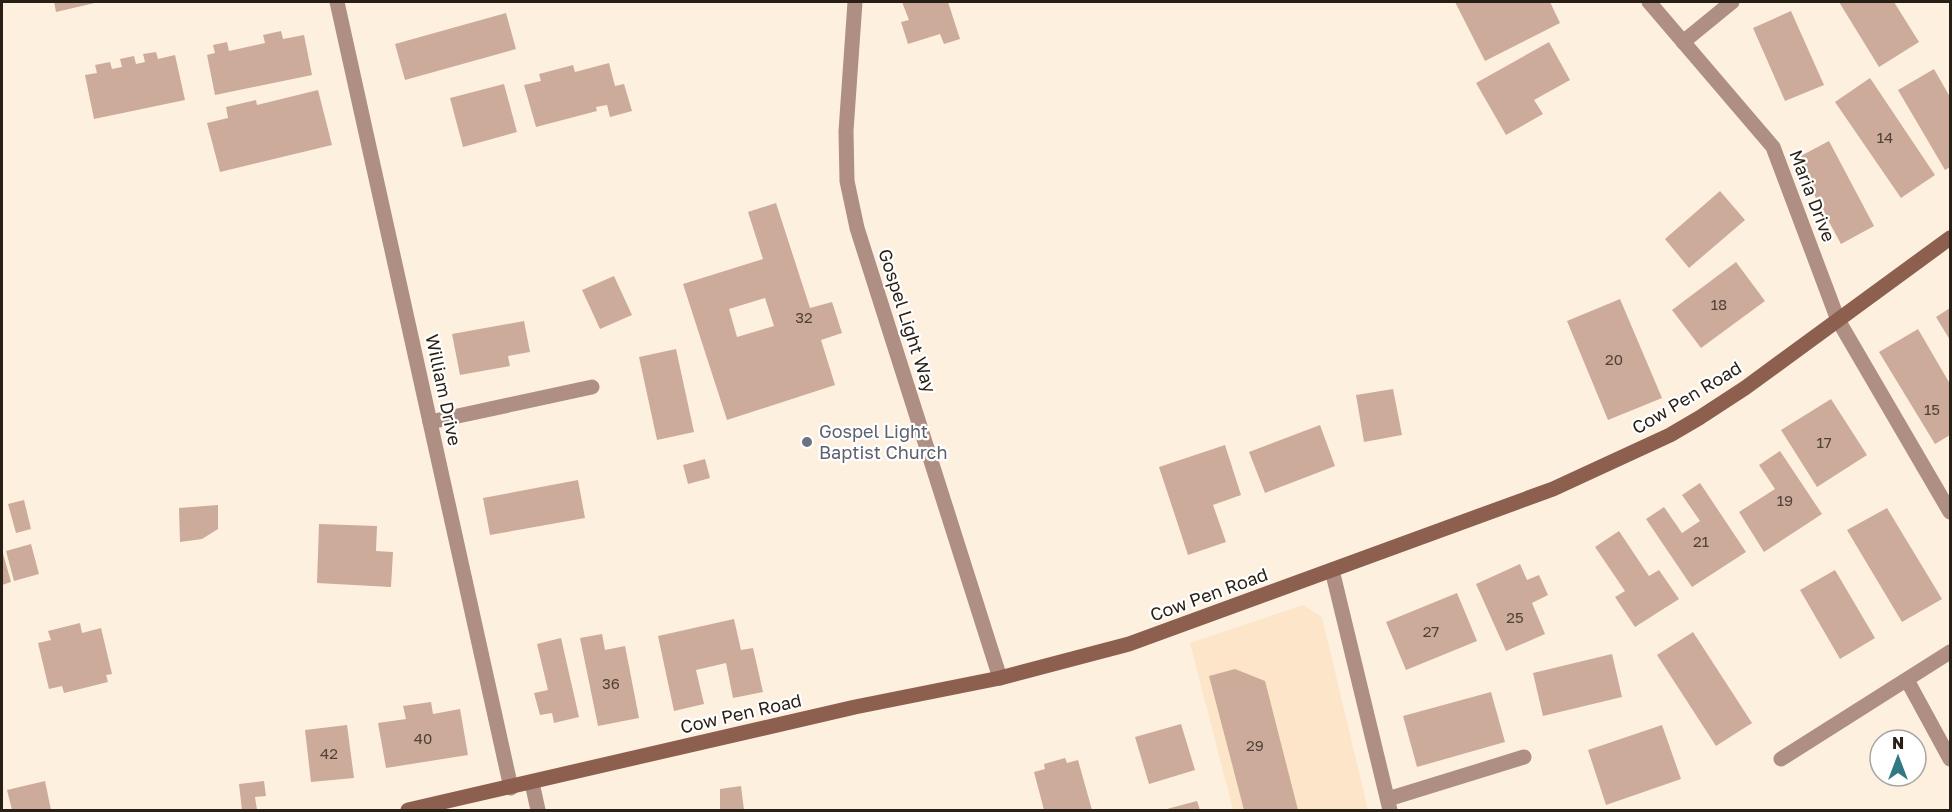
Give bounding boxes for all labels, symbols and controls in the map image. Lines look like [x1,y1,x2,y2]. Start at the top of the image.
house number: 14 [1877,128,1893,146]
street label: Maria Drive [1785,147,1841,245]
street label: Gospel Light Way [874,246,942,395]
house number: 18 [1711,295,1727,313]
house number: 32 [795,308,813,326]
street label: William Drive [421,332,467,448]
house number: 20 [1605,350,1623,368]
street label: Cow Pen Road [1628,356,1745,438]
house number: 15 [1924,400,1940,418]
place label: Gospel Light Baptist Church [819,420,947,463]
house number: 17 [1816,433,1832,451]
marker: Gospel Light Baptist Church [800,435,814,449]
house number: 19 [1777,491,1793,509]
house number: 21 [1693,532,1709,550]
street label: Cow Pen Road [1147,563,1271,626]
house number: 25 [1506,608,1524,626]
house number: 27 [1423,622,1439,640]
house number: 36 [602,674,620,692]
street label: Cow Pen Road [678,688,804,738]
north arrow [1868,728,1928,788]
house number: 40 [414,729,432,747]
text: N [1892,733,1904,753]
house number: 29 [1246,736,1264,754]
house number: 42 [320,744,338,762]

